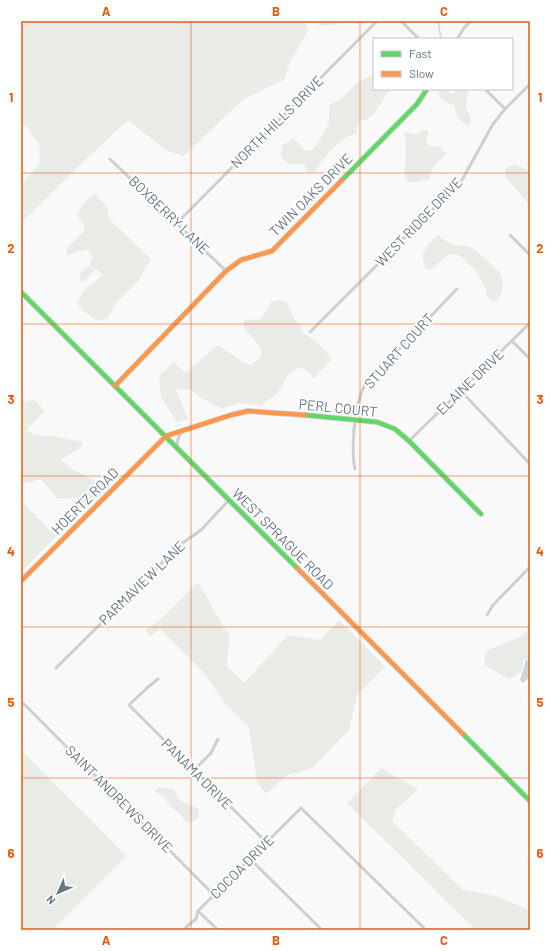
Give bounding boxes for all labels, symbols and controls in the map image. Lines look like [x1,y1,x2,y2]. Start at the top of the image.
text: A [102,3,111,19]
text: B [272,3,280,19]
text: C [440,3,448,19]
legend [373,38,513,90]
text: Fast [409,46,432,60]
text: Slow [409,66,434,80]
street label: NORTH HILLS DRIVE [227,72,326,171]
text: 1 [9,89,13,105]
text: 1 [538,89,542,105]
street label: TWIN OAKS DRIVE [266,150,356,240]
street label: BOXBERRY LANE [126,172,213,257]
street label: WEST RIDGE DRIVE [372,174,465,270]
text: 2 [7,240,15,256]
text: 2 [536,240,544,256]
street label: STUART COURT [360,310,437,392]
street label: ELAINE DRIVE [432,345,507,418]
text: 3 [7,391,15,407]
text: 3 [536,391,544,407]
street label: PERL COURT [298,395,378,420]
street label: HOERTZ ROAD [48,464,122,538]
street label: WEST SPRAGUE ROAD [229,484,338,593]
street label: PARMAVIEW LANE [95,537,188,628]
text: 4 [7,543,15,559]
text: 4 [536,543,544,559]
text: 5 [7,694,15,710]
text: 5 [536,694,544,710]
street label: PANAMA DRIVE [158,735,236,813]
street label: SAINT ANDREWS DRIVE [62,741,177,856]
street label: COCOA DRIVE [206,831,277,902]
text: 6 [8,845,15,861]
text: 6 [537,845,544,861]
north arrow [38,873,78,913]
text: N [43,893,58,908]
text: A [102,932,111,948]
text: B [272,932,280,948]
text: C [440,932,448,948]

